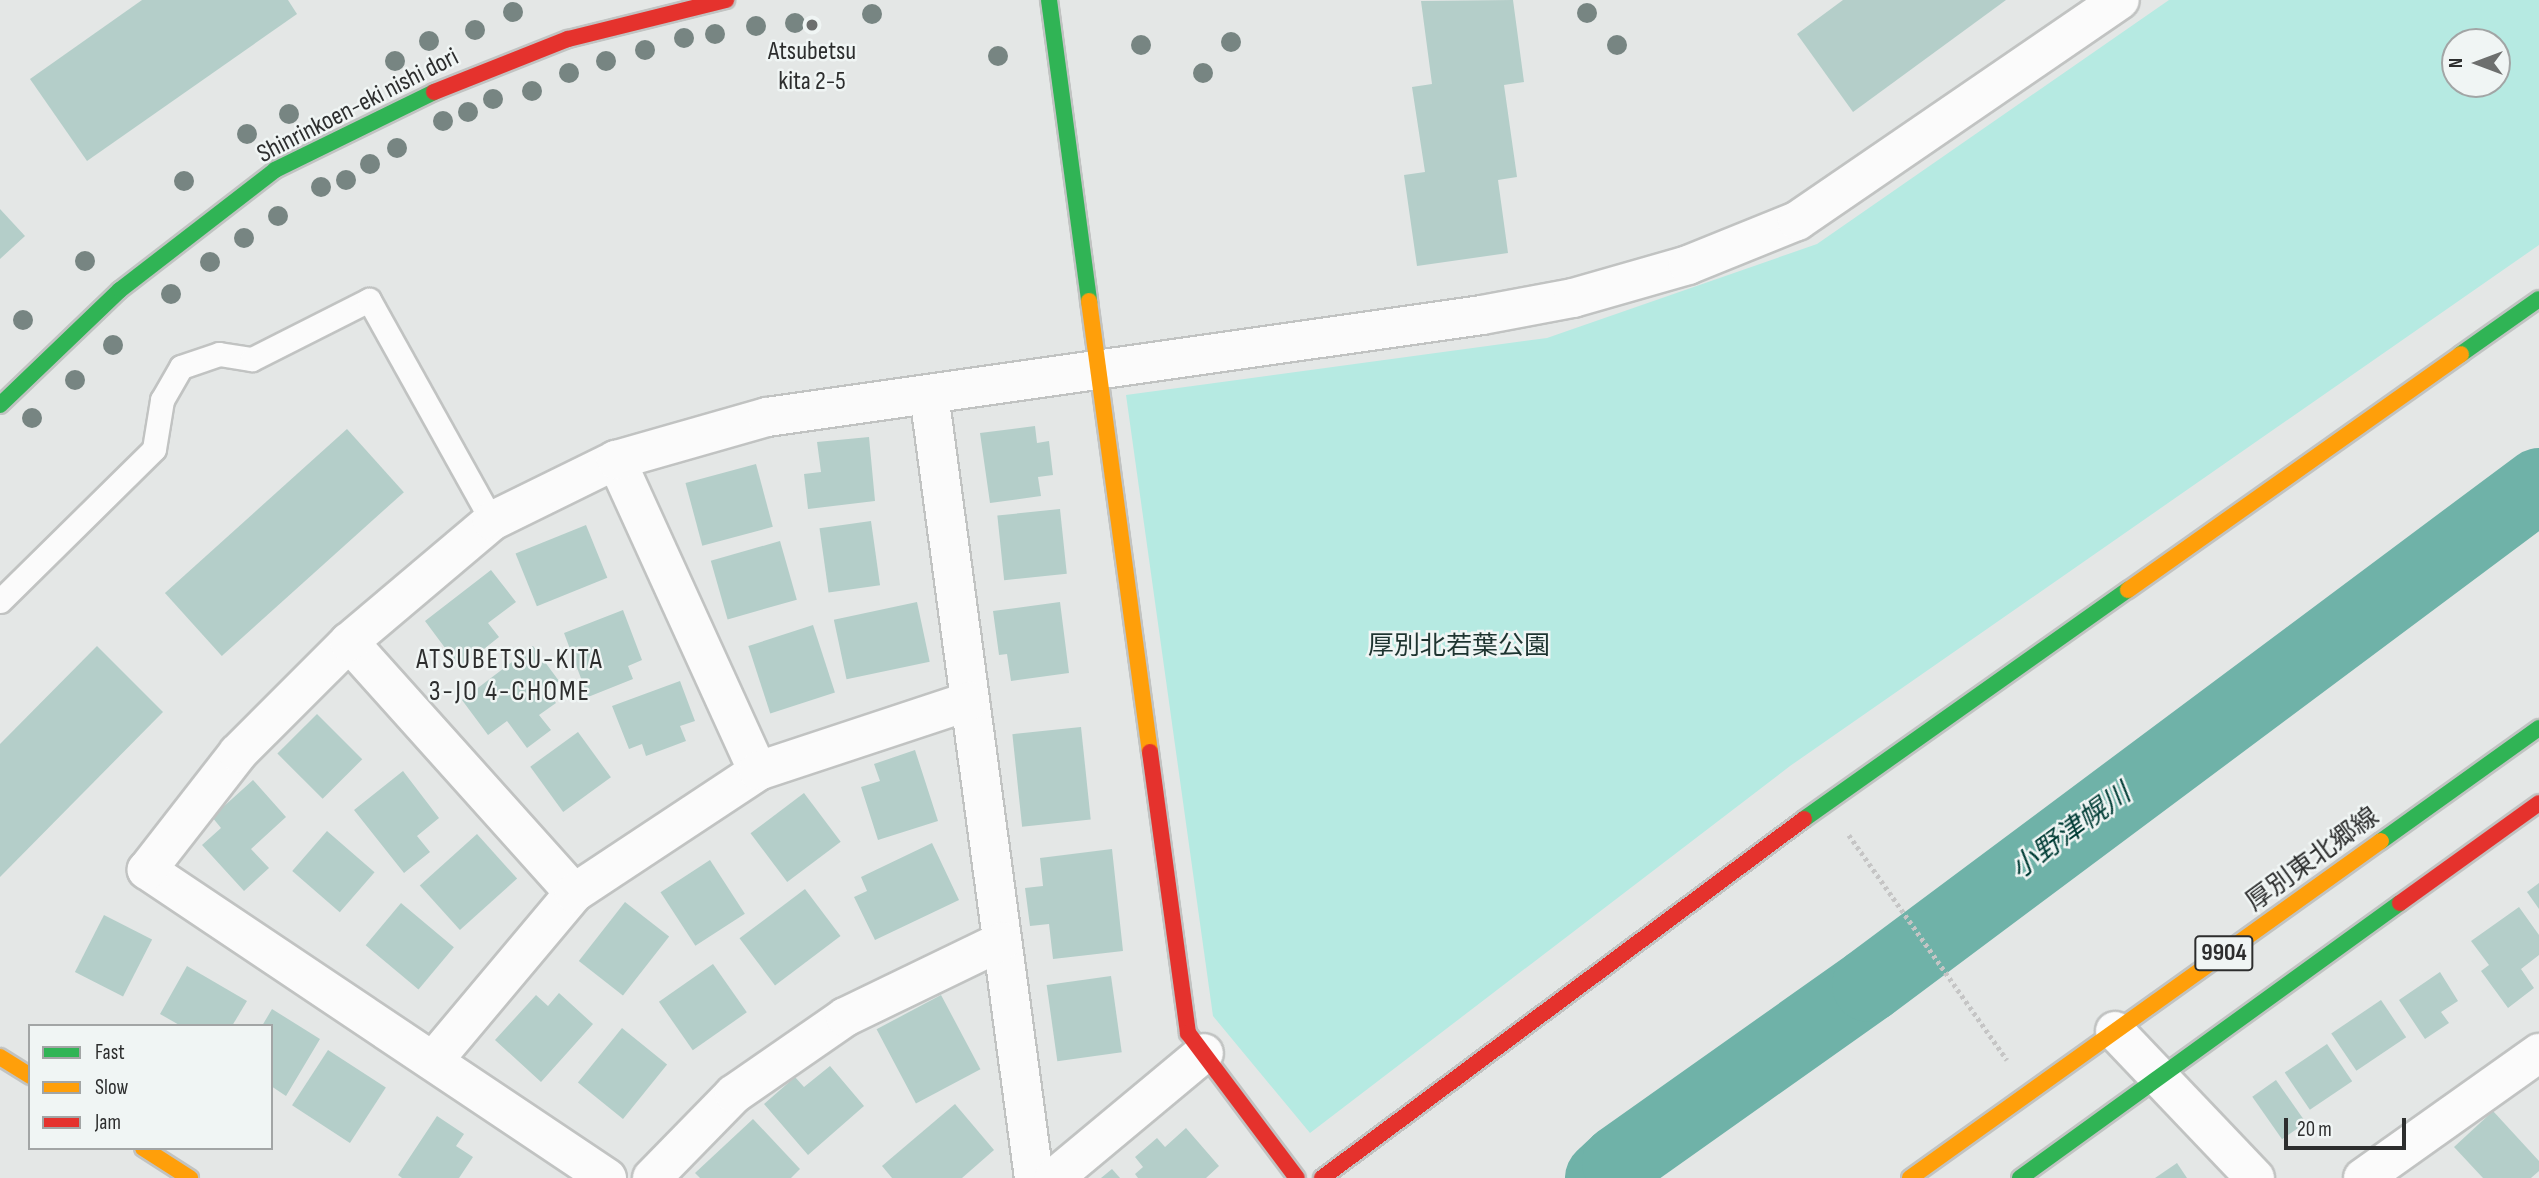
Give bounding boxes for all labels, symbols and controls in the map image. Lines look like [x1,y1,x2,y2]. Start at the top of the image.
marker: Atsubetsu kita 2-5 [804,17,820,33]
north arrow [2441,28,2511,98]
place label: Atsubetsu kita 2-5 [768,36,856,98]
street label: Shinrinkoen-eki nishi dori [252,42,464,170]
text: N [2445,58,2468,68]
park label: 厚別北若葉公園 [1368,631,1550,663]
district label: ATSUBETSU-KITA 3-JO 4-CHOME [418,643,602,709]
water label: 小野津幌川 [2004,777,2138,887]
street label: 厚別東北郷線 [2241,802,2385,918]
road number: 9904 [2194,932,2254,973]
legend [28,1024,273,1150]
text: Fast [95,1040,125,1065]
text: Slow [95,1075,128,1100]
scale bar [2287,1104,2410,1148]
text: Jam [95,1110,121,1135]
text: 20 m [2297,1117,2332,1142]

